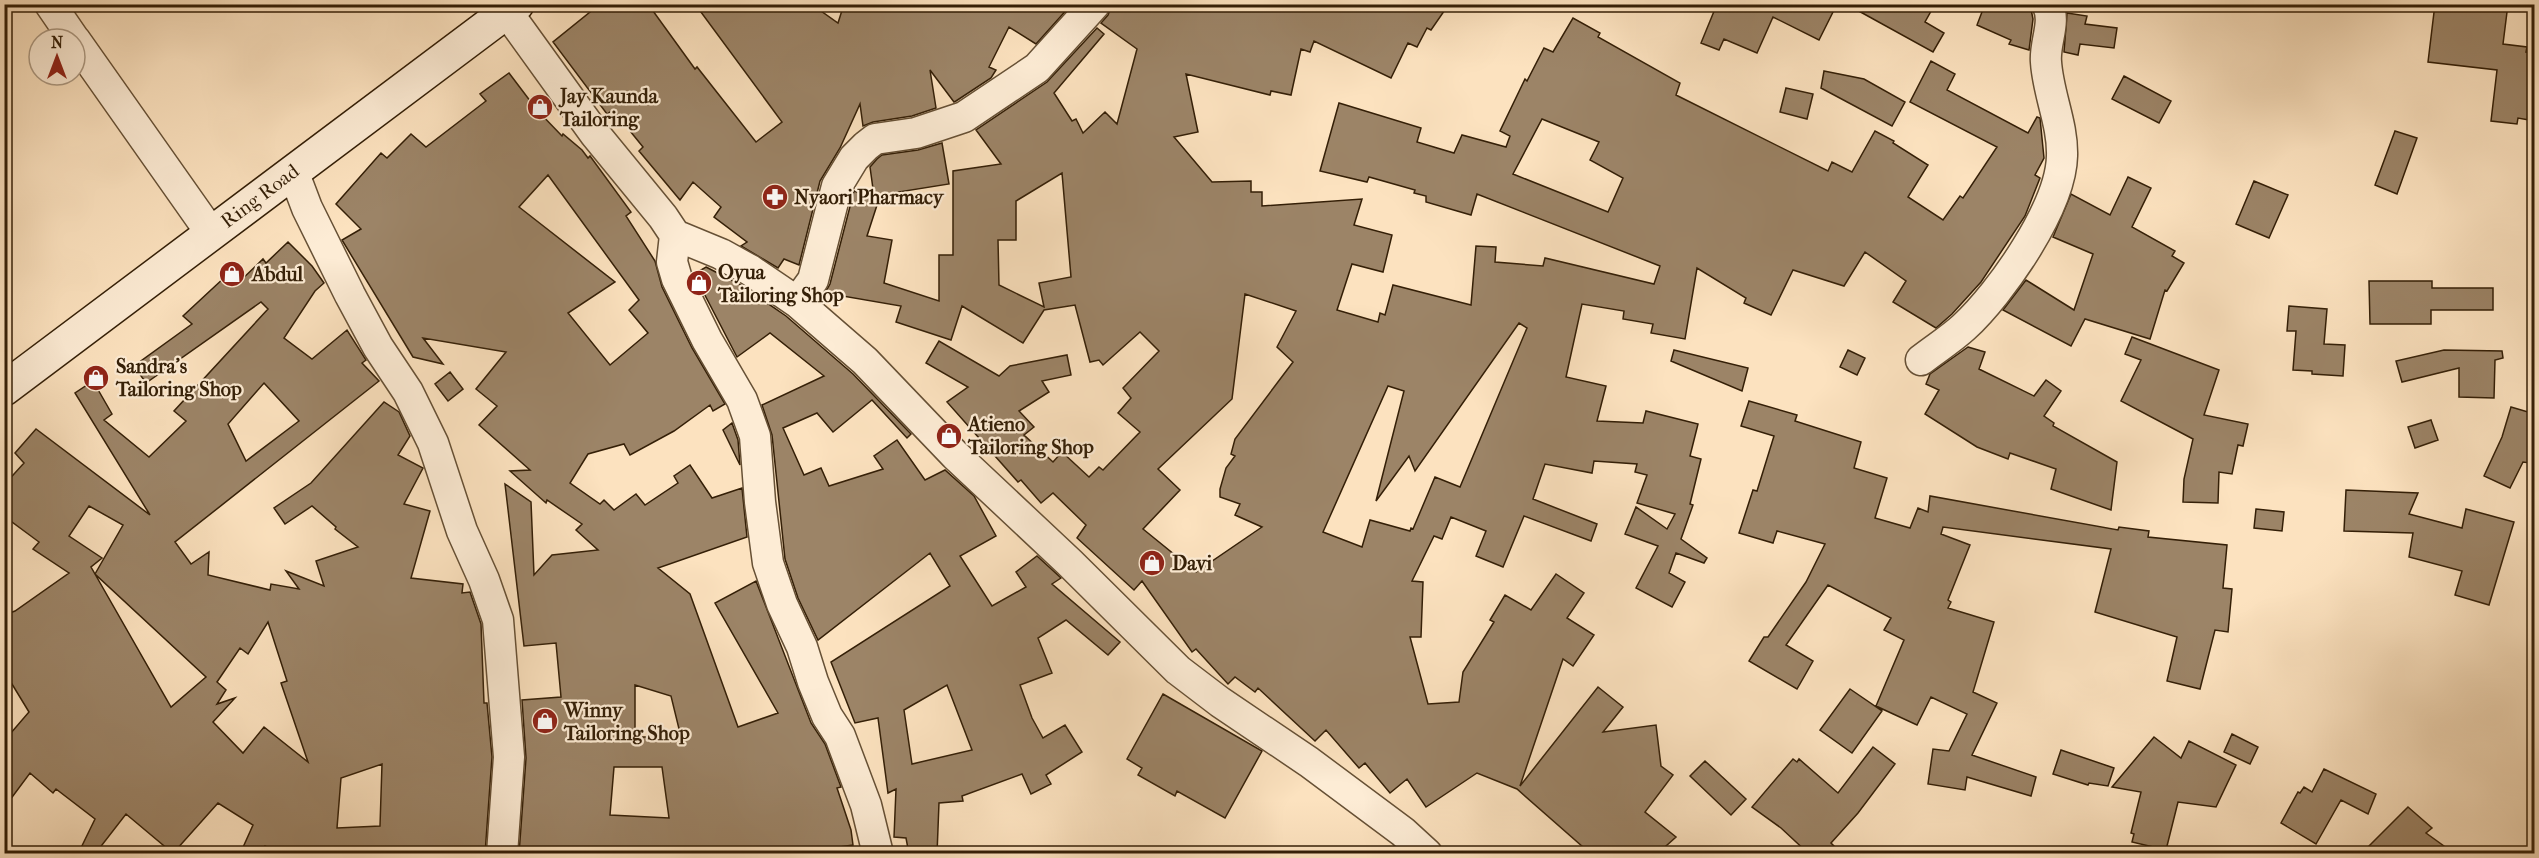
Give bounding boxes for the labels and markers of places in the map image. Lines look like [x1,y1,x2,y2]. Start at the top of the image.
place label: Jay Kaunda Tailoring [558,85,659,131]
shop icon: Jay Kaunda Tailoring [525,92,555,122]
pharmacy icon: Nyaori Pharmacy [760,182,790,212]
place label: Nyaori Pharmacy [794,186,945,209]
shop icon: Abdul [217,259,247,289]
place label: Oyua Tailoring Shop [717,261,844,307]
place label: Abdul [250,263,304,286]
shop icon: Oyua Tailoring Shop [684,268,714,298]
place label: Sandra's Tailoring Shop [115,355,242,401]
shop icon: Sandra's Tailoring Shop [81,363,111,393]
place label: Atieno Tailoring Shop [966,413,1094,459]
shop icon: Atieno Tailoring Shop [934,421,964,451]
shop icon: Davi [1137,548,1167,578]
place label: Davi [1172,552,1213,575]
place label: Winny Tailoring Shop [563,699,690,745]
shop icon: Winny Tailoring Shop [530,706,560,736]

